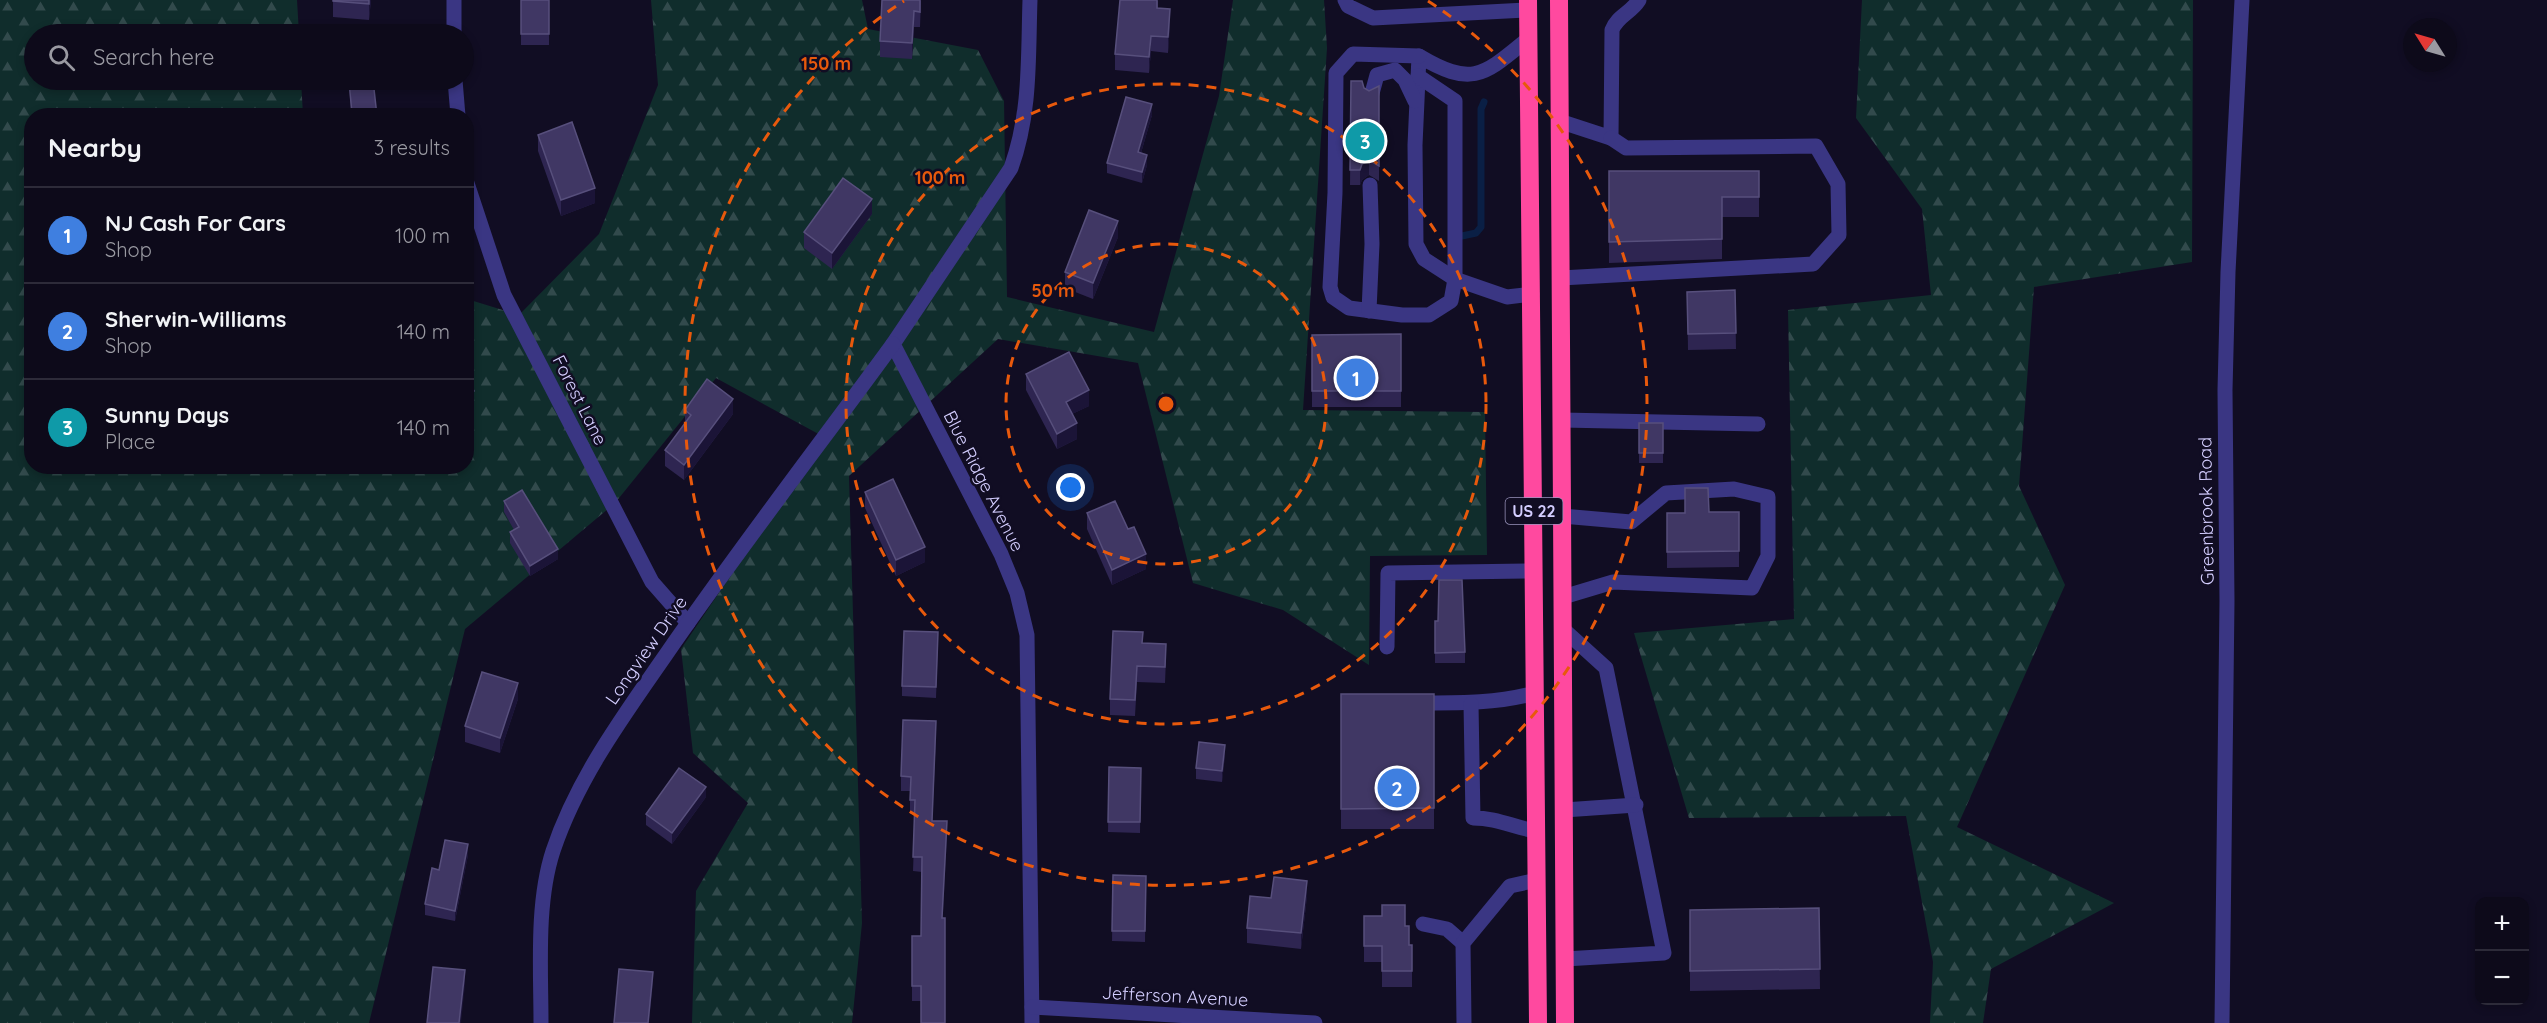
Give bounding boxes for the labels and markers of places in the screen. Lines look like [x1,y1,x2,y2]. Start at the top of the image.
pin: 3 [1346,118,1384,164]
pin: 1 [1336,356,1376,400]
centre of rings [1156,394,1176,414]
pin: 2 [1378,766,1416,810]

